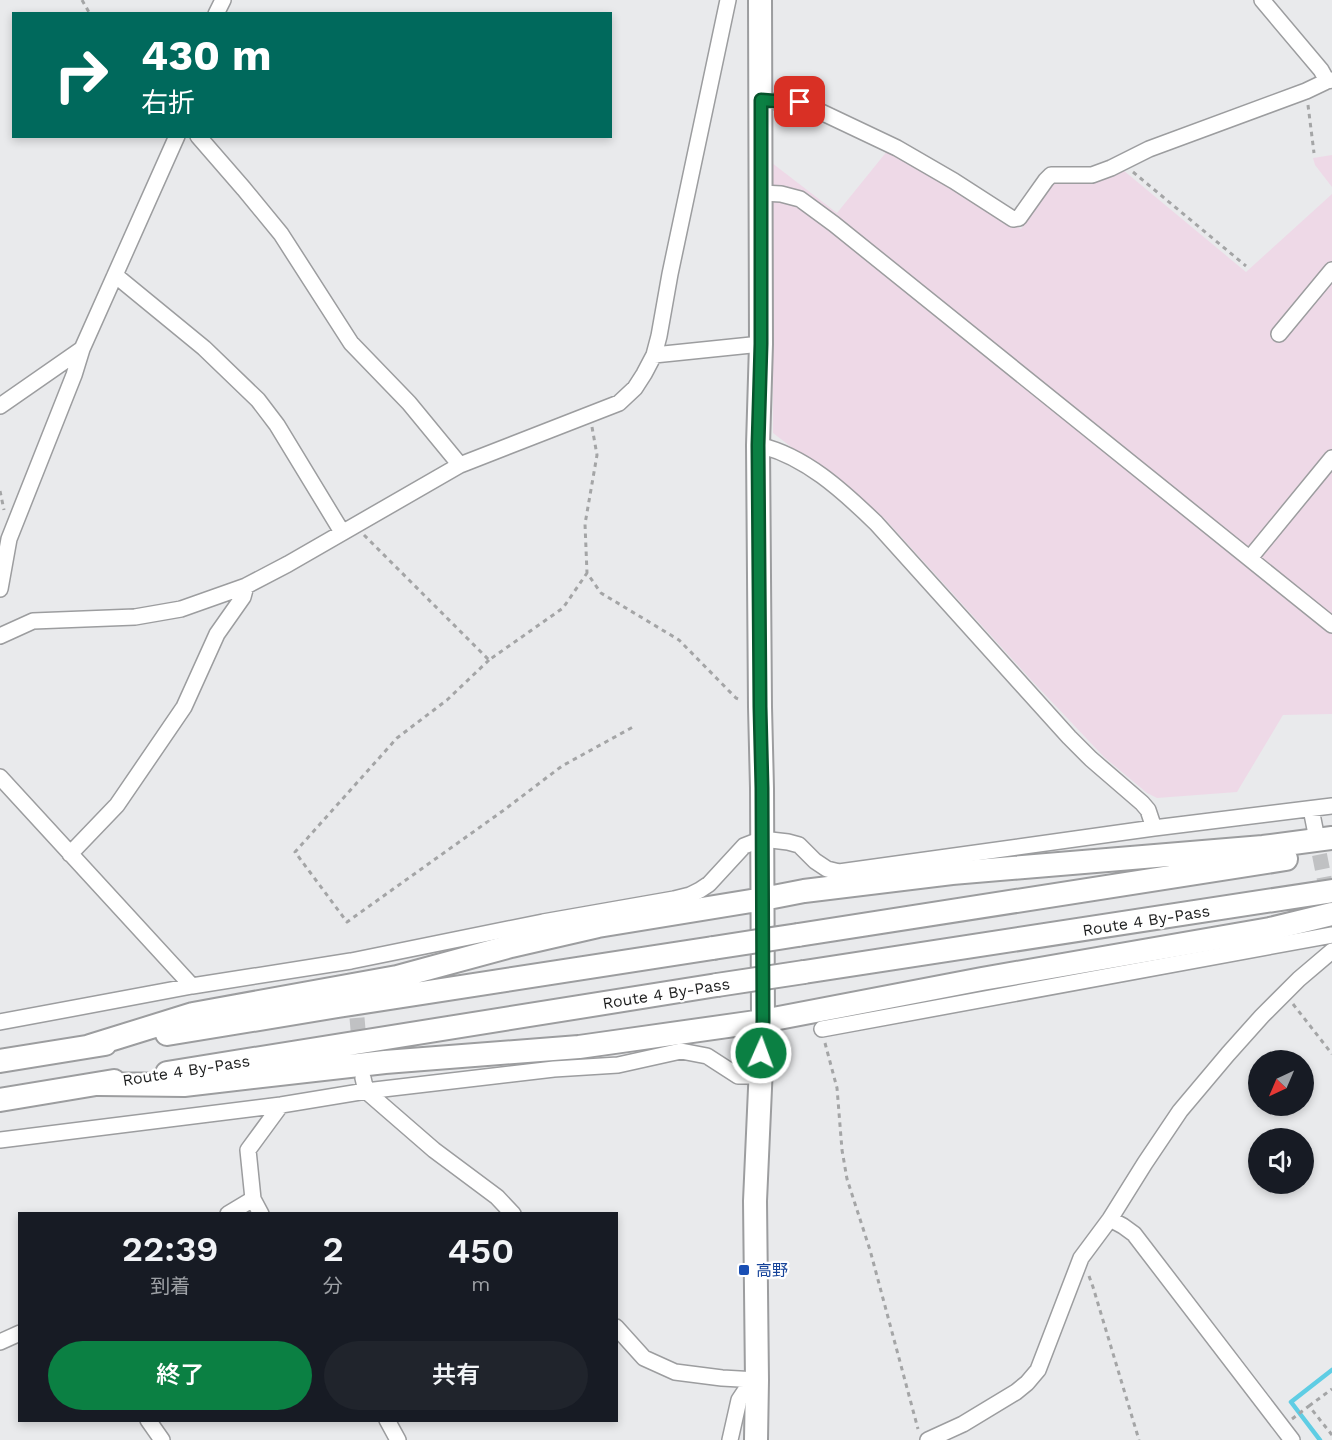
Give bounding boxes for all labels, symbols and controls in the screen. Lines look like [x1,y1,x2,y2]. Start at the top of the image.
text: 430 m [141,31,272,80]
icon: right [42,36,120,114]
pin [774,76,825,127]
icon: arrive [783,85,816,118]
text: 右折 [141,87,195,119]
street label: Route 4 By-Pass [1081,901,1211,940]
street label: Route 4 By-Pass [601,974,731,1013]
position arrow [729,1021,793,1085]
north arrow [1248,1050,1314,1116]
map controls [1248,1050,1314,1194]
street label: Route 4 By-Pass [121,1051,251,1090]
button: sound [1248,1128,1314,1194]
text: 22:39 [122,1228,219,1270]
text: 2 [322,1228,344,1270]
text: 450 [448,1230,514,1272]
place label: 高野 [756,1261,788,1280]
marker: 高野 [737,1263,751,1277]
text: m [471,1272,490,1296]
text: 到着 [150,1274,190,1298]
text: 分 [323,1274,343,1298]
button: 終了 [48,1341,312,1410]
button: 共有 [324,1341,588,1410]

